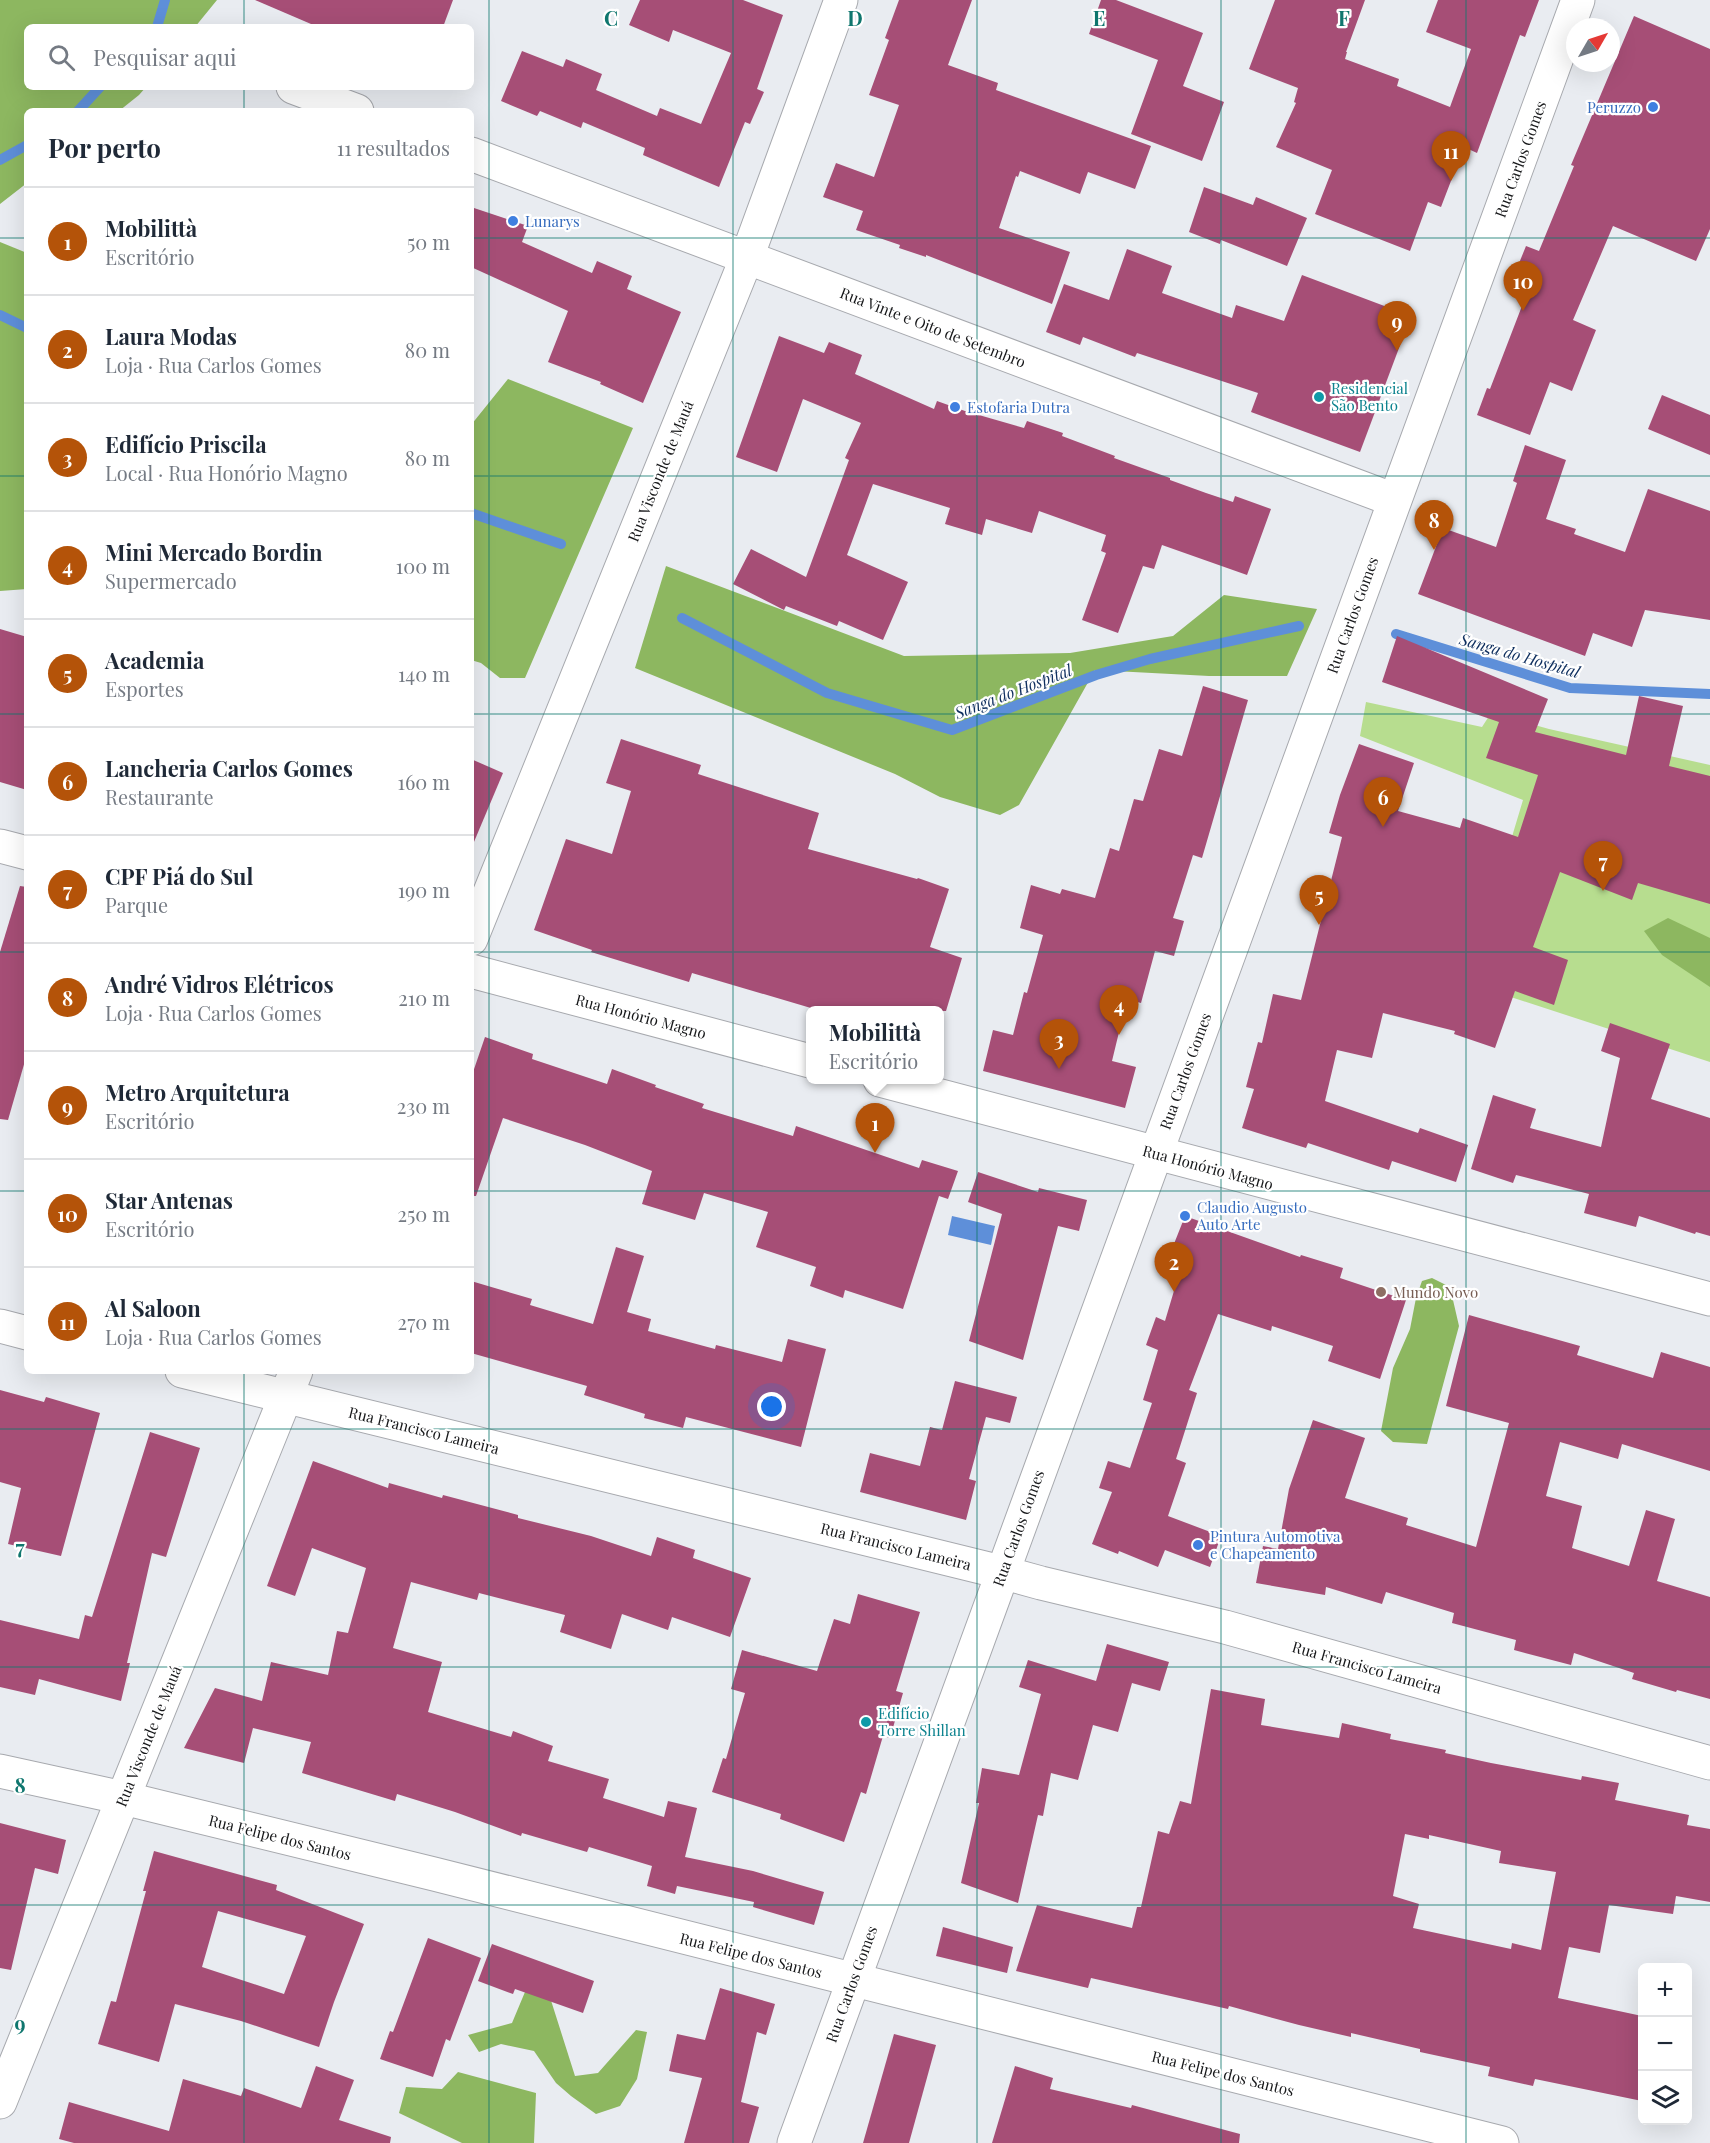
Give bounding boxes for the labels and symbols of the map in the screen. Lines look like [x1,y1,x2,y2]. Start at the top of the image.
text: C [604,4,618,31]
text: D [847,4,863,31]
text: E [1093,4,1105,31]
text: F [1338,4,1350,31]
north arrow [1566,18,1620,72]
place label: Peruzzo [1587,97,1641,117]
street label: Rua Carlos Gomes [1490,98,1550,220]
marker: Peruzzo [1646,100,1660,114]
pin: 11 [1432,132,1470,181]
place label: Lunarys [525,211,580,231]
marker: Lunarys [506,214,520,228]
pin: 10 [1504,262,1543,311]
street label: Rua Vinte e Oito de Setembro [837,282,1029,372]
pin: 9 [1378,302,1416,351]
place label: Residencial São Bento [1331,378,1408,415]
marker: Residencial São Bento [1312,390,1326,404]
street label: Rua Visconde de Mauá [623,397,698,544]
place label: Estofaria Dutra [967,397,1070,417]
marker: Estofaria Dutra [948,400,962,414]
pin: 8 [1414,500,1454,550]
street label: Rua Carlos Gomes [1322,554,1382,676]
water label: Sanga do Hospital [1457,628,1583,682]
water label: Sanga do Hospital [950,659,1075,723]
pin: 6 [1364,778,1402,827]
pin: 7 [1584,842,1622,891]
pin: 5 [1300,876,1338,925]
pin: 4 [1100,986,1138,1035]
street label: Rua Honório Magno [573,989,709,1043]
street label: Rua Carlos Gomes [1155,1010,1215,1132]
pin: 3 [1040,1020,1078,1069]
pin: 1 [856,1104,894,1153]
street label: Rua Honório Magno [1140,1140,1276,1194]
place label: Claudio Augusto Auto Arte [1196,1197,1307,1234]
marker: Claudio Augusto Auto Arte [1178,1209,1192,1223]
pin: 2 [1154,1242,1194,1292]
place label: Mundo Novo [1393,1282,1478,1302]
marker: Mundo Novo [1374,1285,1388,1299]
your location [757,1392,786,1421]
street label: Rua Francisco Lameira [347,1402,502,1459]
street label: Rua Carlos Gomes [988,1467,1048,1589]
street label: Rua Francisco Lameira [819,1518,974,1575]
place label: Pintura Automotiva e Chapeamento [1210,1526,1341,1563]
text: 7 [15,1533,25,1560]
marker: Pintura Automotiva e Chapeamento [1191,1538,1205,1552]
street label: Rua Francisco Lameira [1290,1636,1445,1698]
street label: Rua Visconde de Mauá [111,1662,186,1809]
place label: Edifício Torre Shillan [878,1703,966,1740]
marker: Edifício Torre Shillan [859,1715,873,1729]
text: 8 [14,1771,26,1798]
street label: Rua Felipe dos Santos [207,1810,353,1864]
street label: Rua Carlos Gomes [821,1923,881,2045]
street label: Rua Felipe dos Santos [678,1928,824,1982]
text: 9 [14,2009,26,2036]
street label: Rua Felipe dos Santos [1150,2046,1296,2100]

